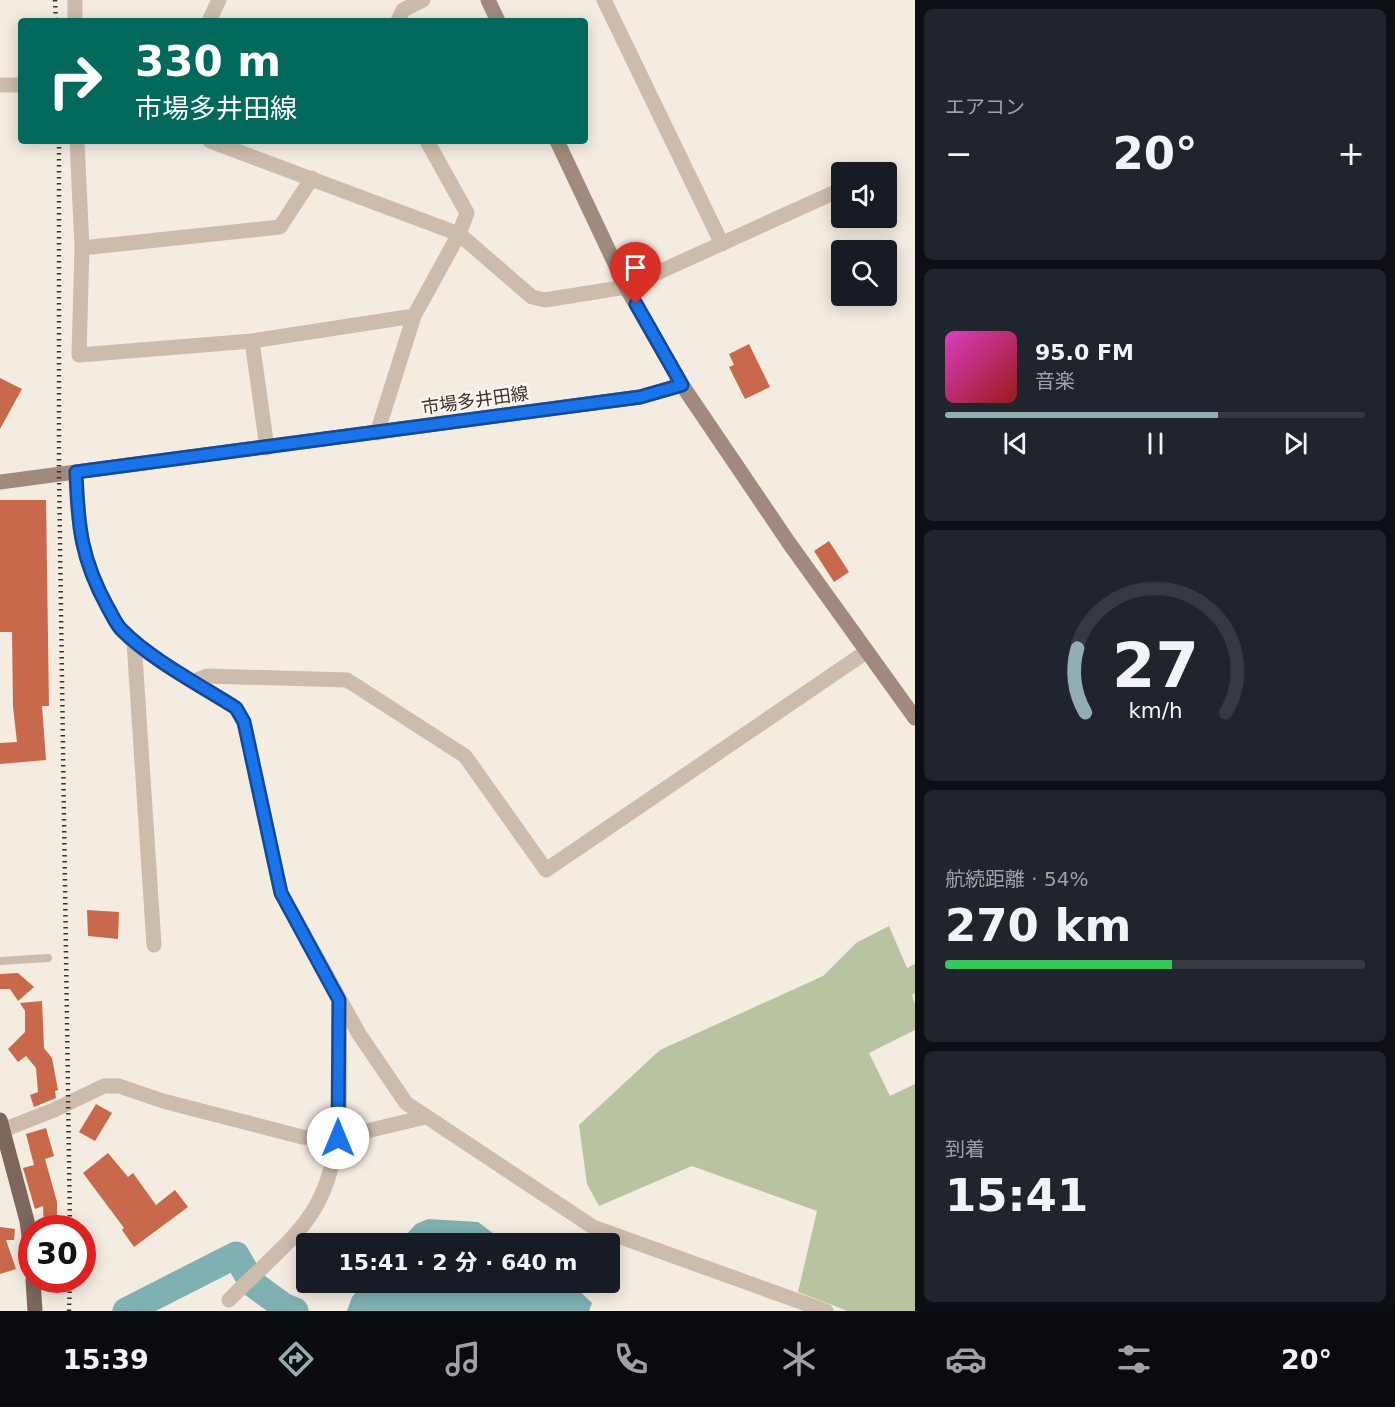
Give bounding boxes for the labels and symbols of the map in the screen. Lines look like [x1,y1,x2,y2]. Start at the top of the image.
pin [610,242,661,304]
street label: 市場多井田線 [420,382,530,418]
position arrow [306,1106,370,1170]
speed limit sign: 30 [18,1215,96,1293]

